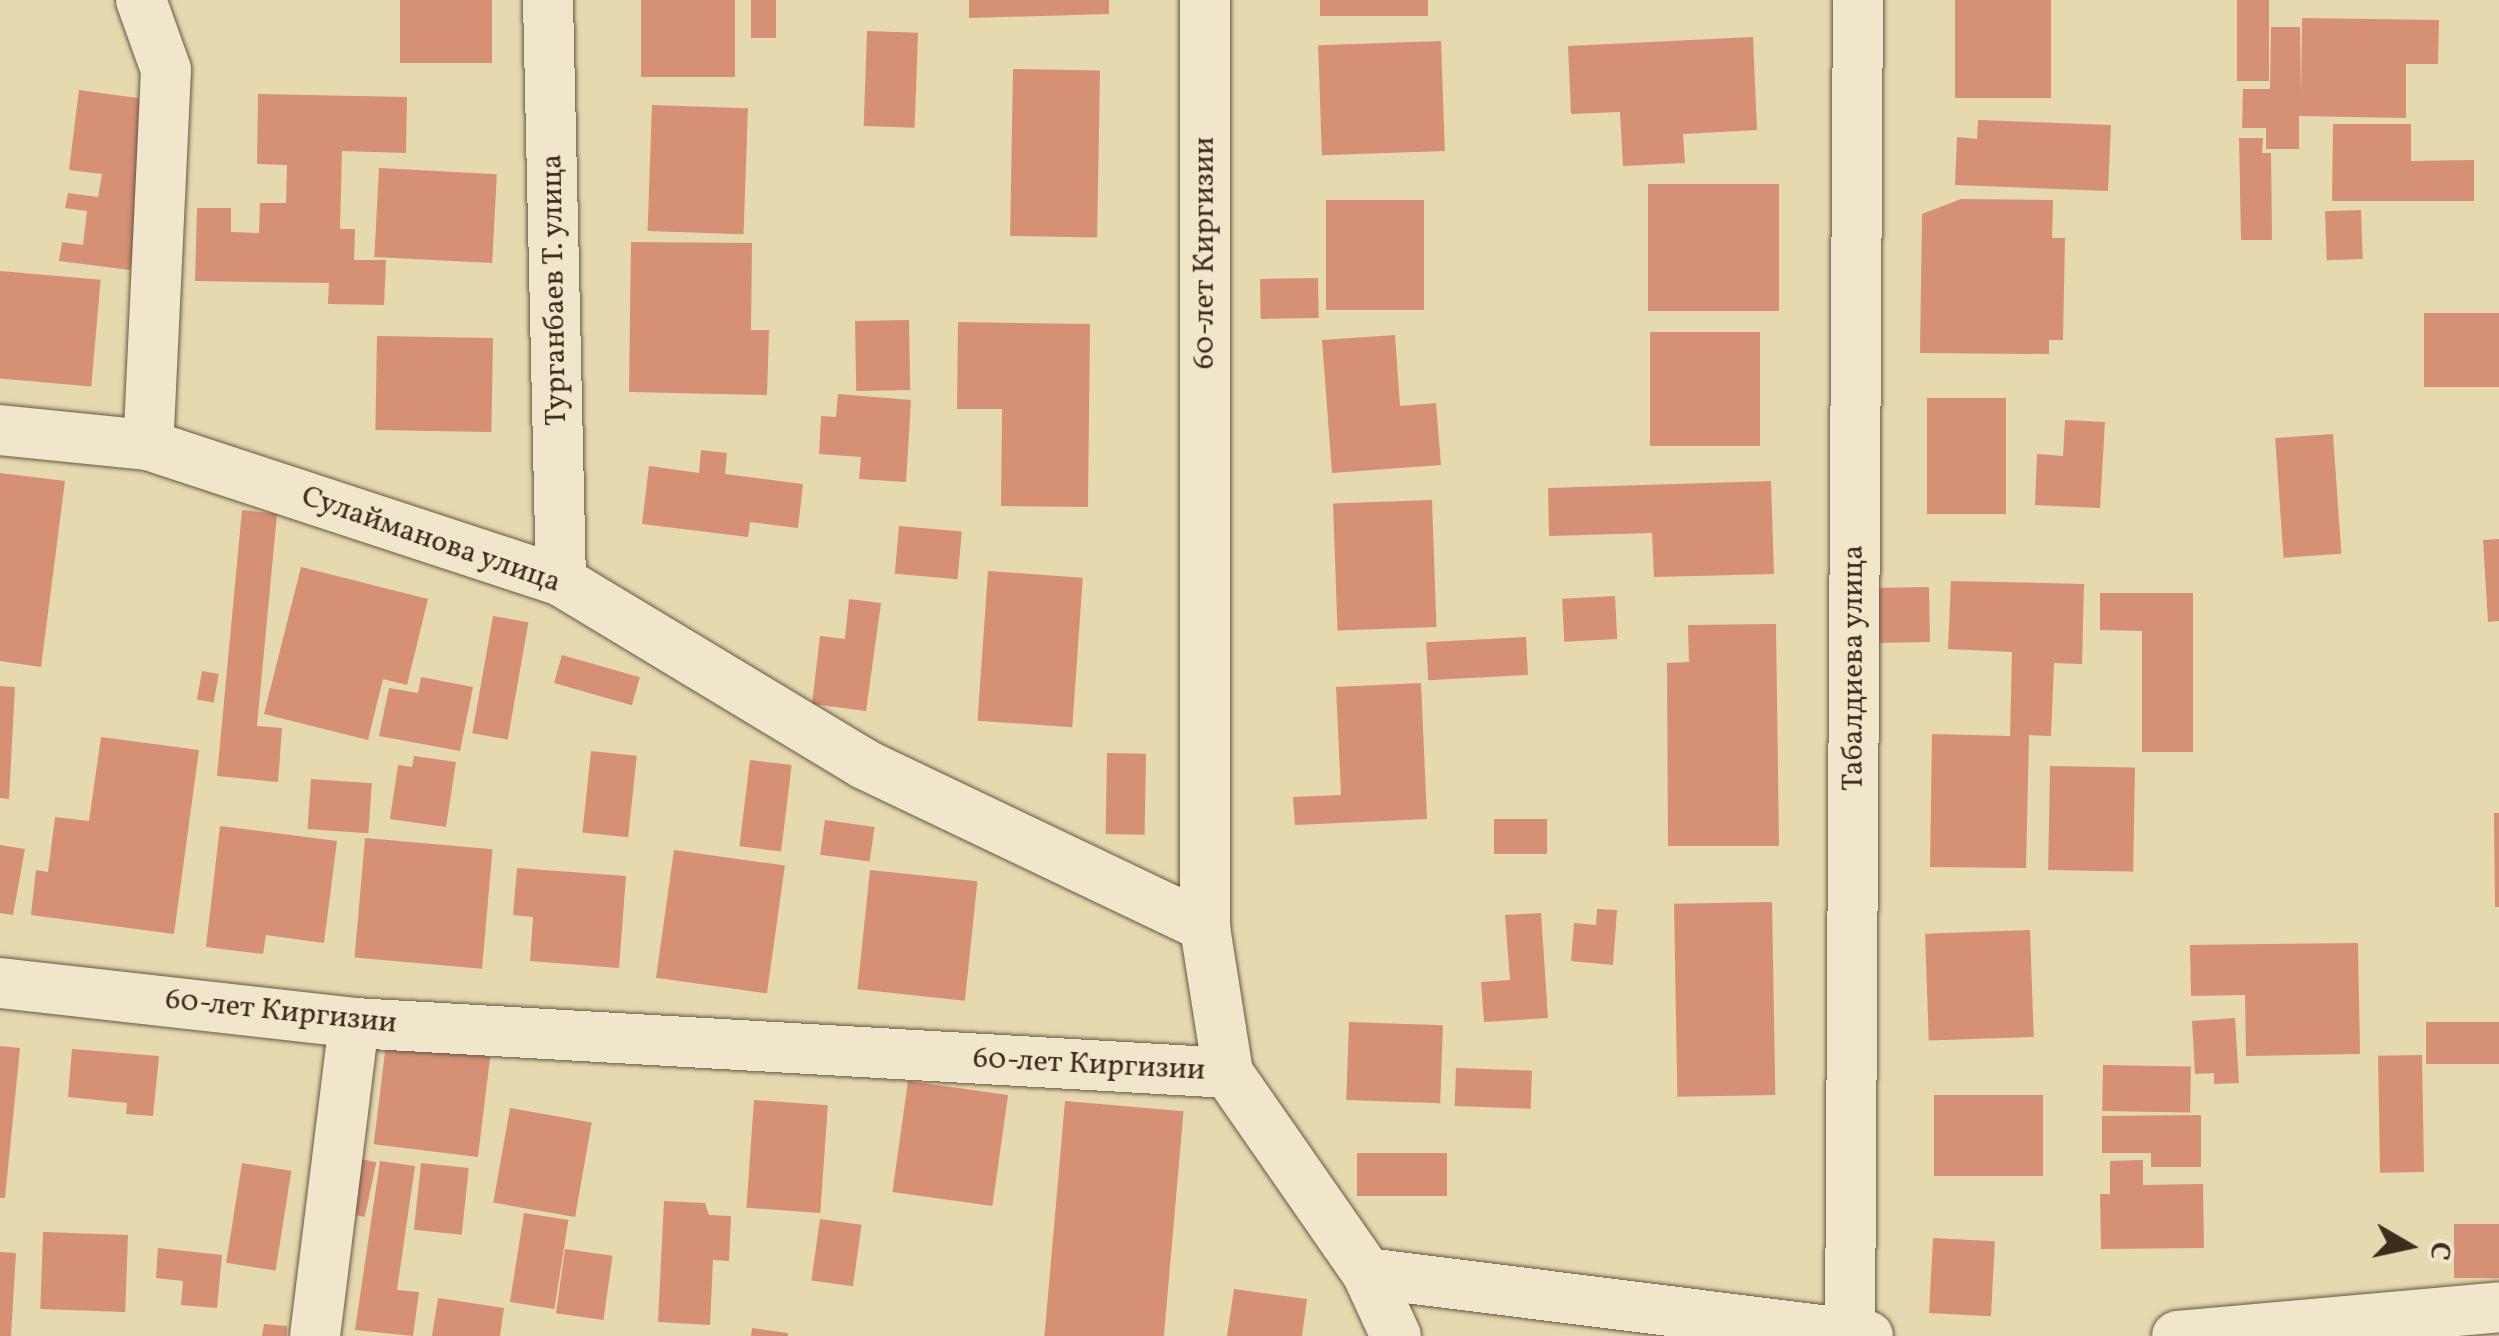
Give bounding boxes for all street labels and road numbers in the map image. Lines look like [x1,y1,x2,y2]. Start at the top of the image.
street label: 60-лет Киргизии [1187,137,1223,369]
street label: Турганбаев Т. улица [535,153,575,427]
street label: Сулайманова улица [296,479,566,601]
street label: Табалдиева улица [1836,544,1872,792]
street label: 60-лет Киргизии [164,982,398,1042]
street label: 60-лет Киргизии [972,1041,1206,1089]

